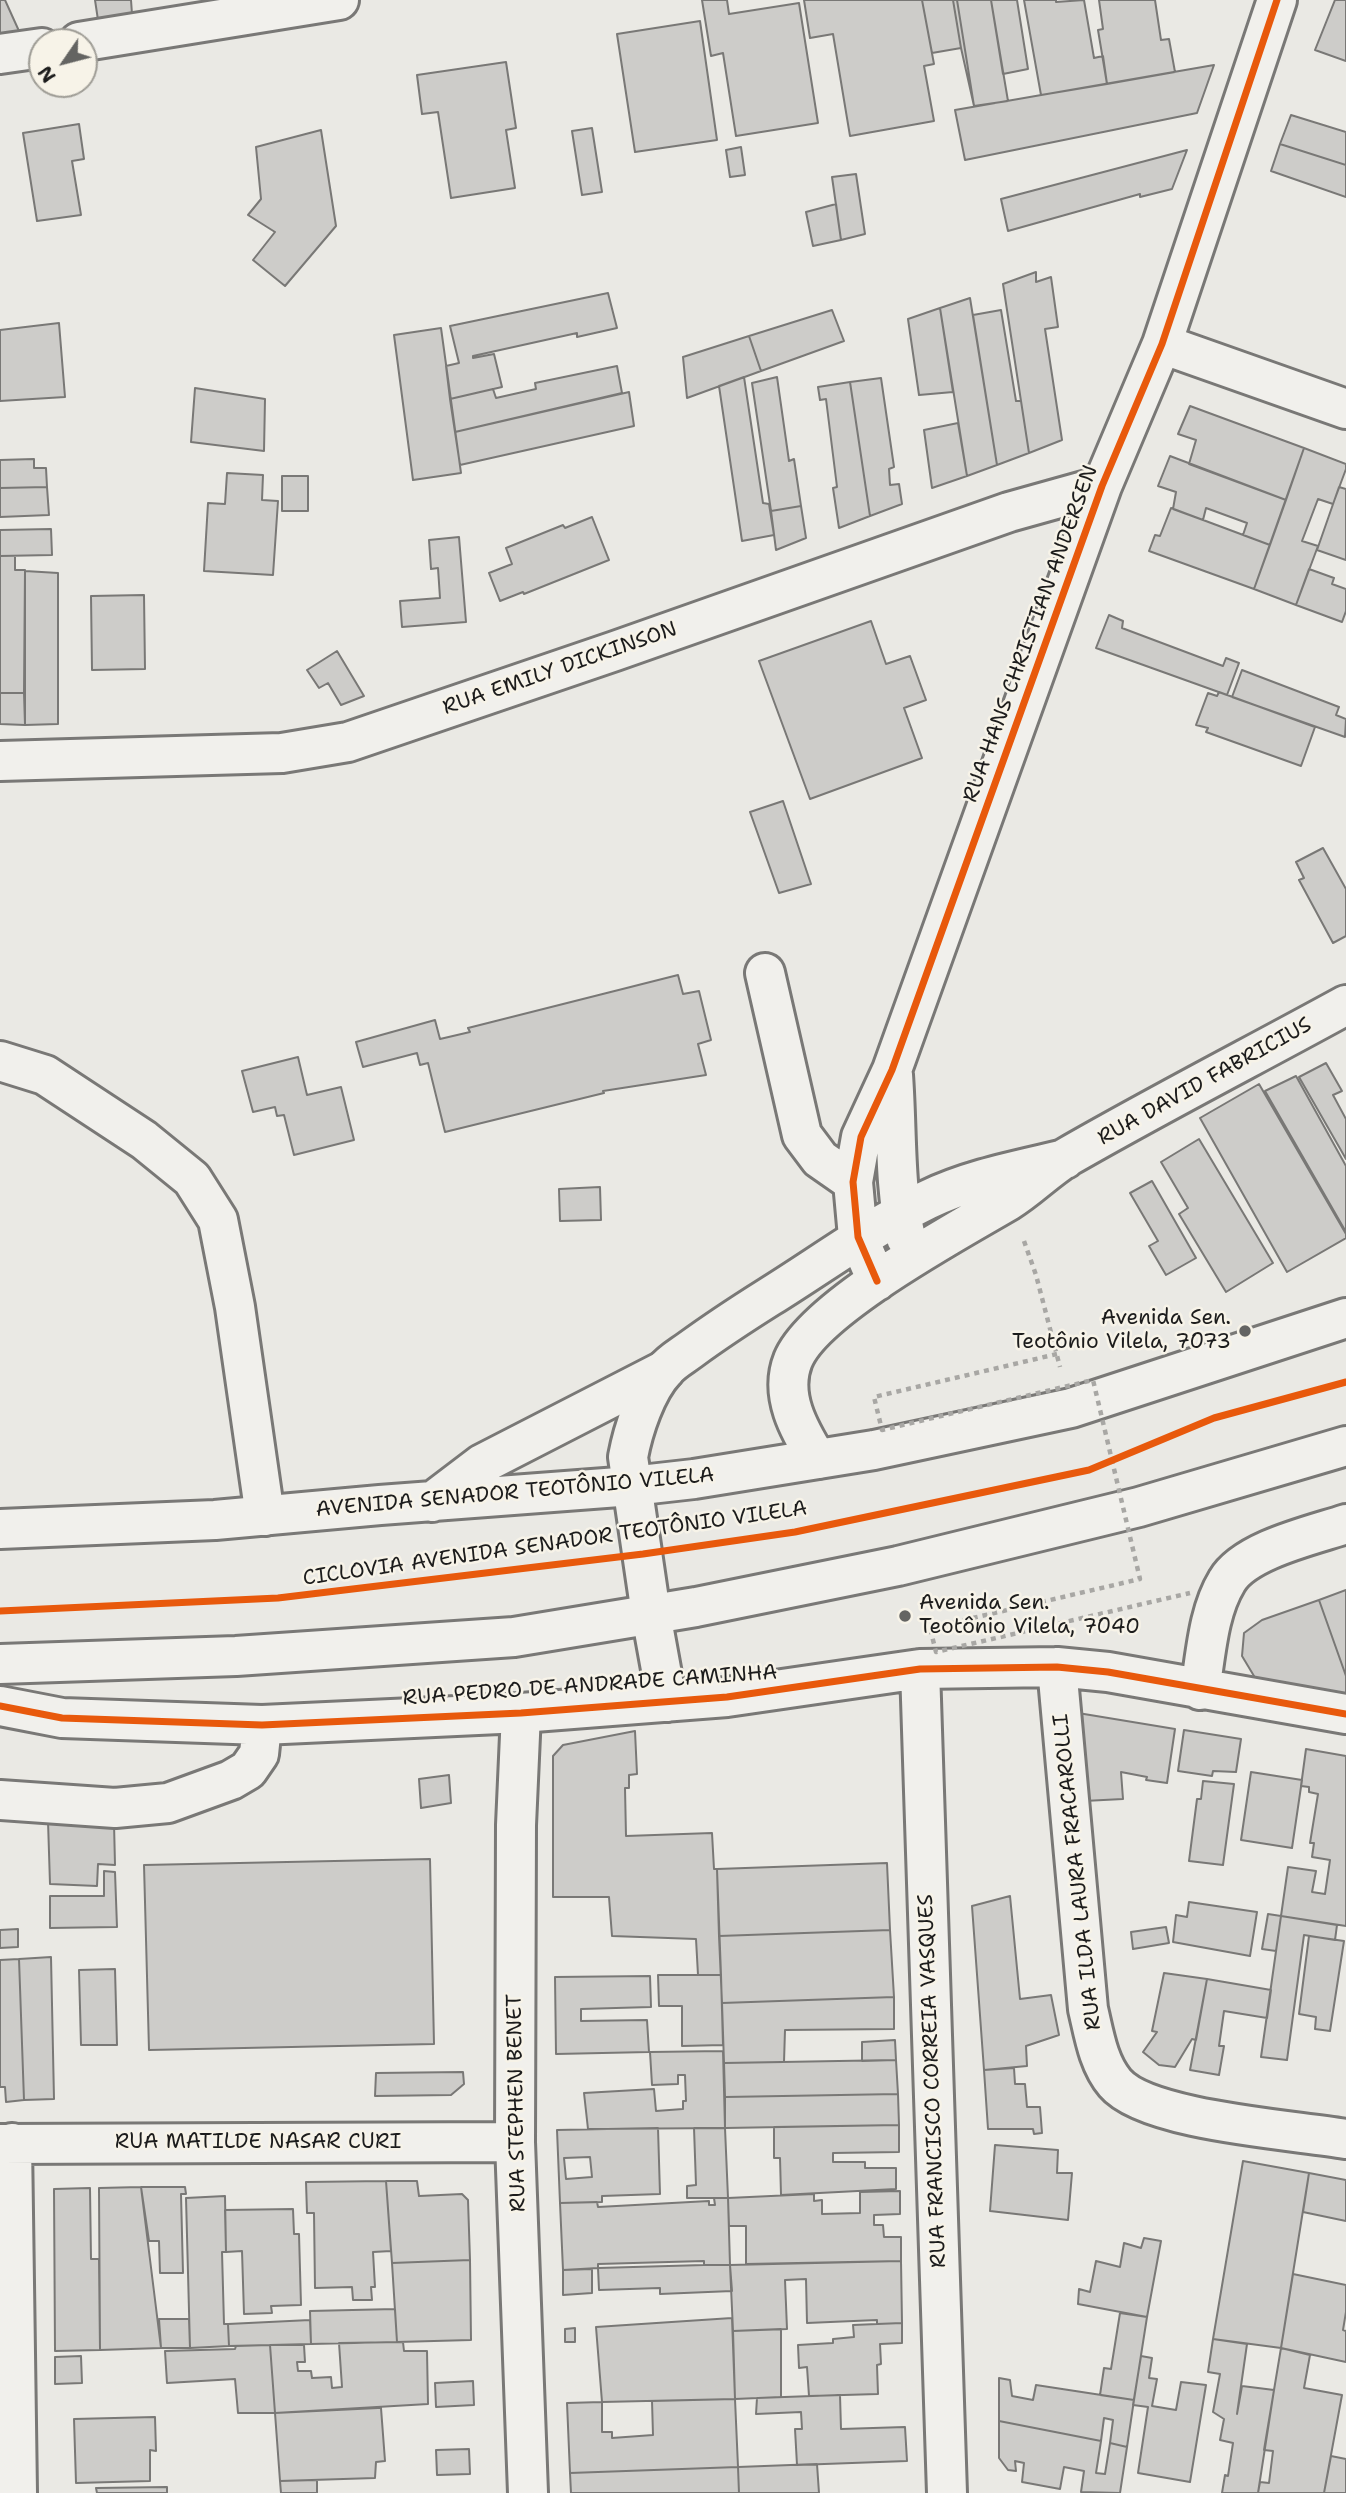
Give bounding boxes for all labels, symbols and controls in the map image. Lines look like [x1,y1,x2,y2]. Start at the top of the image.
north arrow [28,28,98,98]
text: N [32,61,62,88]
street label: RUA HANS CHRISTIAN ANDERSEN [958,462,1104,806]
street label: RUA EMILY DICKINSON [440,617,680,721]
street label: RUA DAVID FABRICIUS [1094,1013,1316,1151]
place label: Avenida Sen. Teotônio Vilela, 7073 [1012,1306,1231,1356]
marker: Avenida Sen. Teotônio Vilela, 7073 [1237,1323,1253,1339]
street label: AVENIDA SENADOR TEOTÔNIO VILELA [315,1463,715,1523]
street label: CICLOVIA AVENIDA SENADOR TEOTÔNIO VILELA [301,1496,809,1592]
place label: Avenida Sen. Teotônio Vilela, 7040 [919,1591,1140,1641]
marker: Avenida Sen. Teotônio Vilela, 7040 [897,1608,913,1624]
street label: RUA PEDRO DE ANDRADE CAMINHA [402,1660,778,1712]
street label: RUA ILDA LAURA FRACAROLLI [1049,1713,1107,2031]
street label: RUA FRANCISCO CORREIA VASQUES [914,1894,952,2268]
street label: RUA STEPHEN BENET [502,1994,532,2212]
street label: RUA MATILDE NASAR CURI [115,2130,401,2156]

